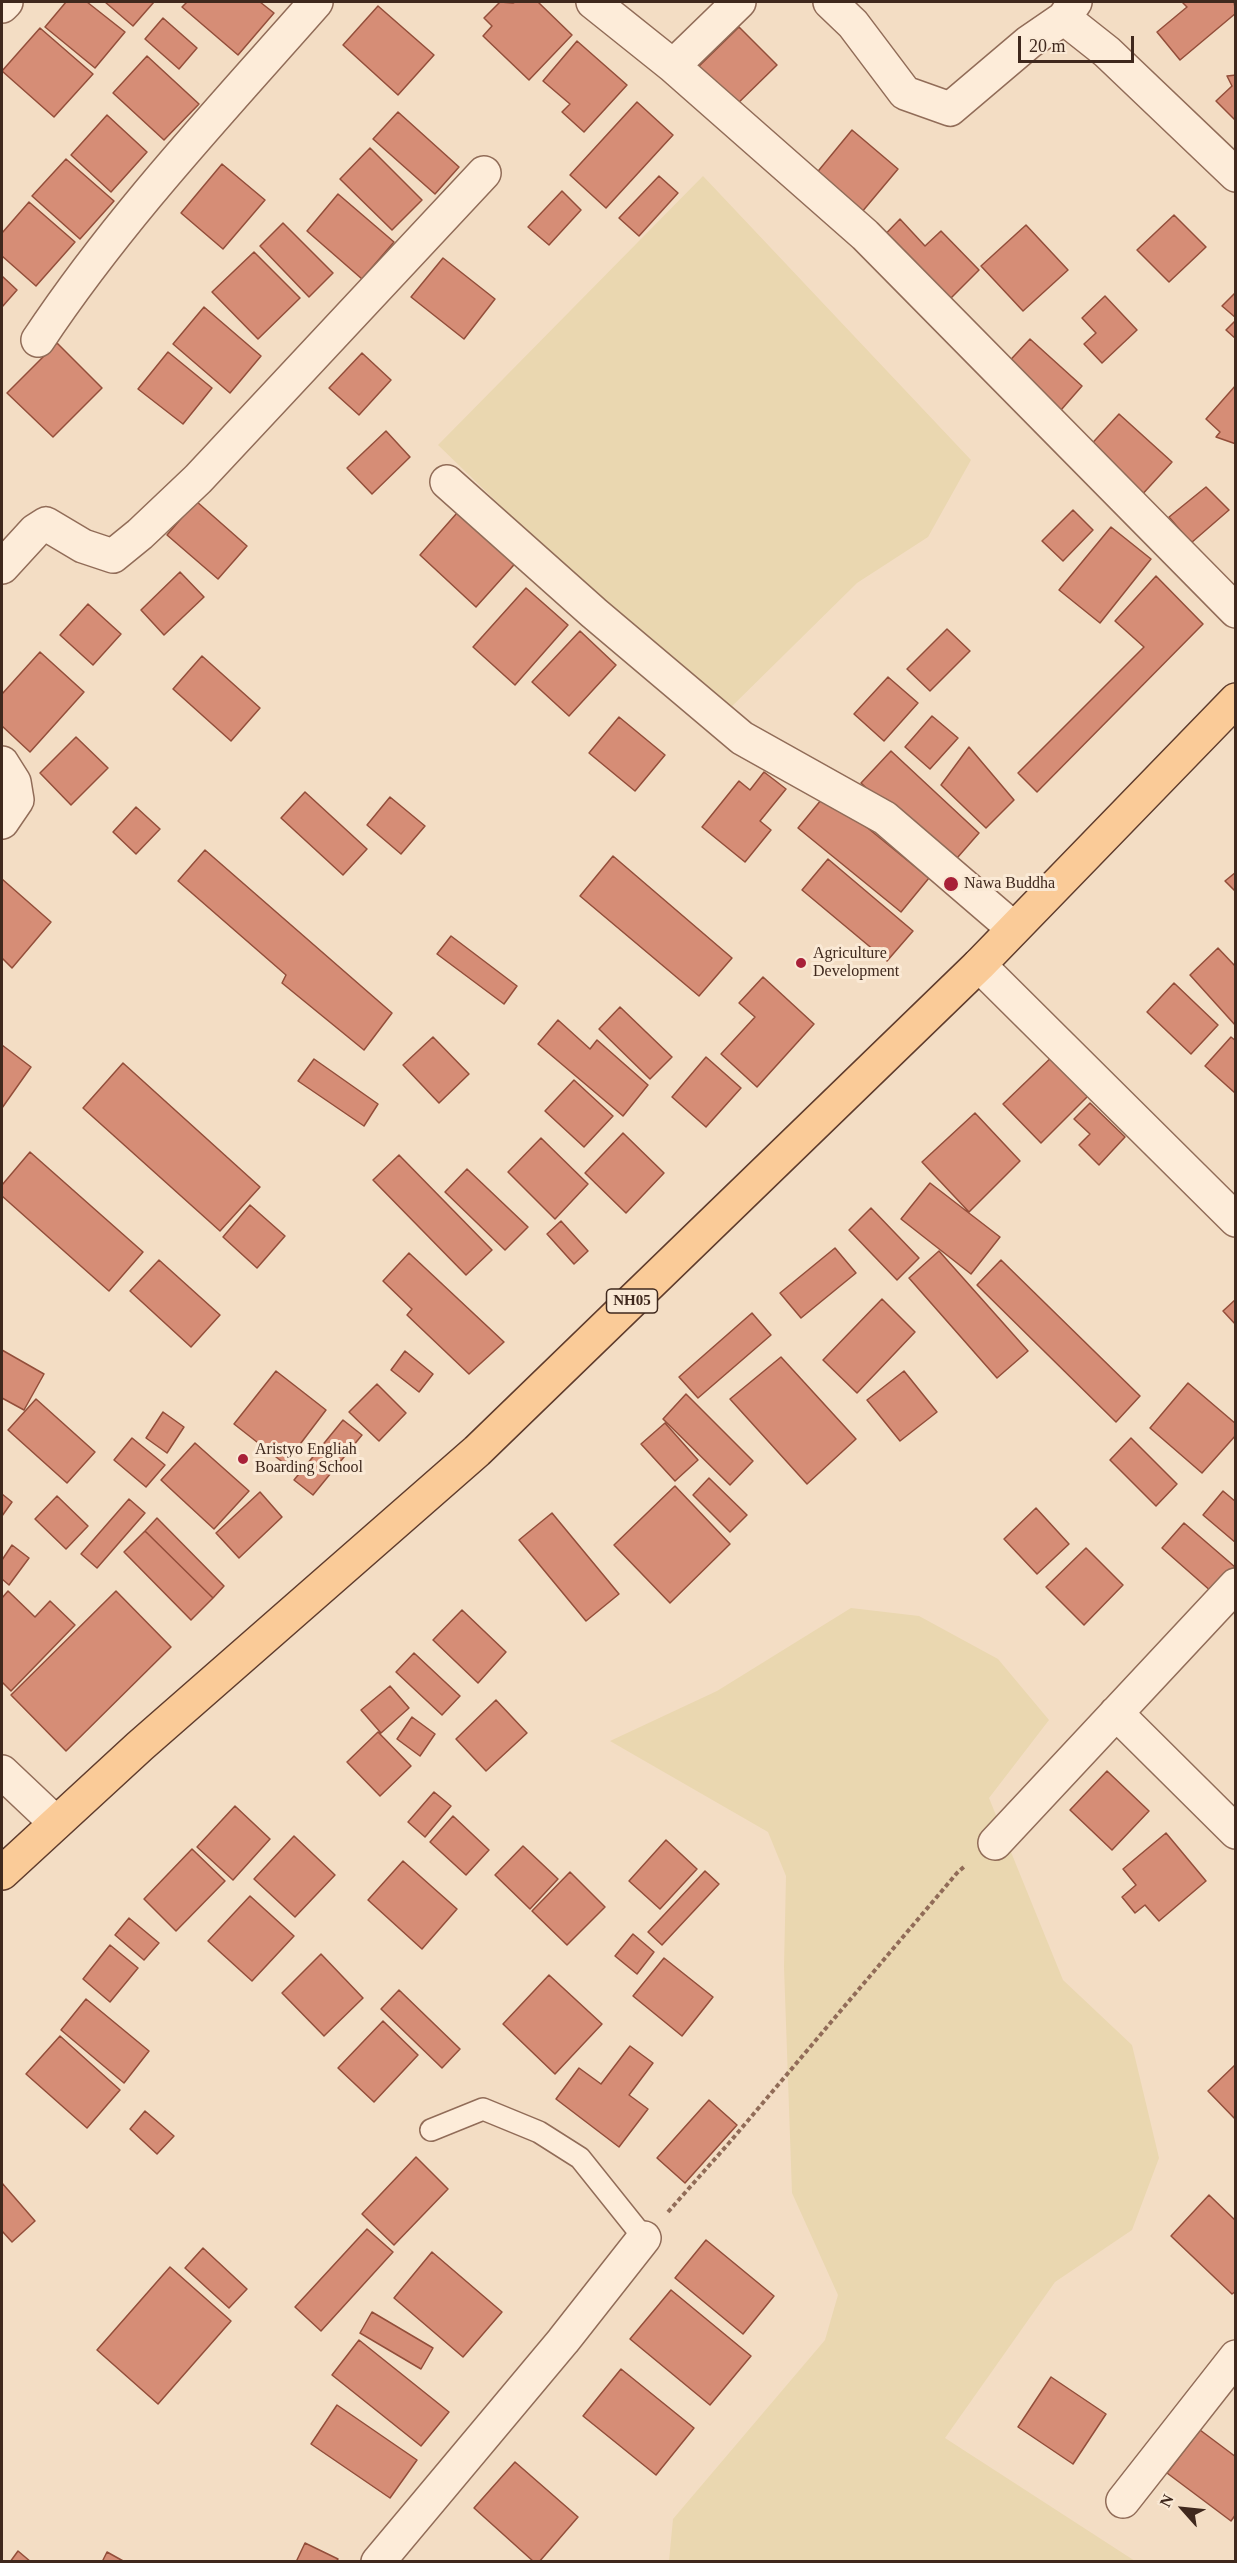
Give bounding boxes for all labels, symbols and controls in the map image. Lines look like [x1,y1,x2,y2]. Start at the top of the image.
scale bar [1021,24,1136,62]
text: 20 m [1029,36,1066,56]
place label: Nawa Buddha [964,874,1055,894]
marker: Nawa Buddha [942,875,960,893]
place label: Agriculture Development [813,944,899,982]
marker: Agriculture Development [794,956,808,970]
road number: NH05 [606,1289,658,1313]
place label: Aristyo Engliah Boarding School [255,1440,363,1478]
marker: Aristyo Engliah Boarding School [236,1452,250,1466]
north arrow [1153,2479,1213,2539]
text: N [1156,2492,1177,2510]

